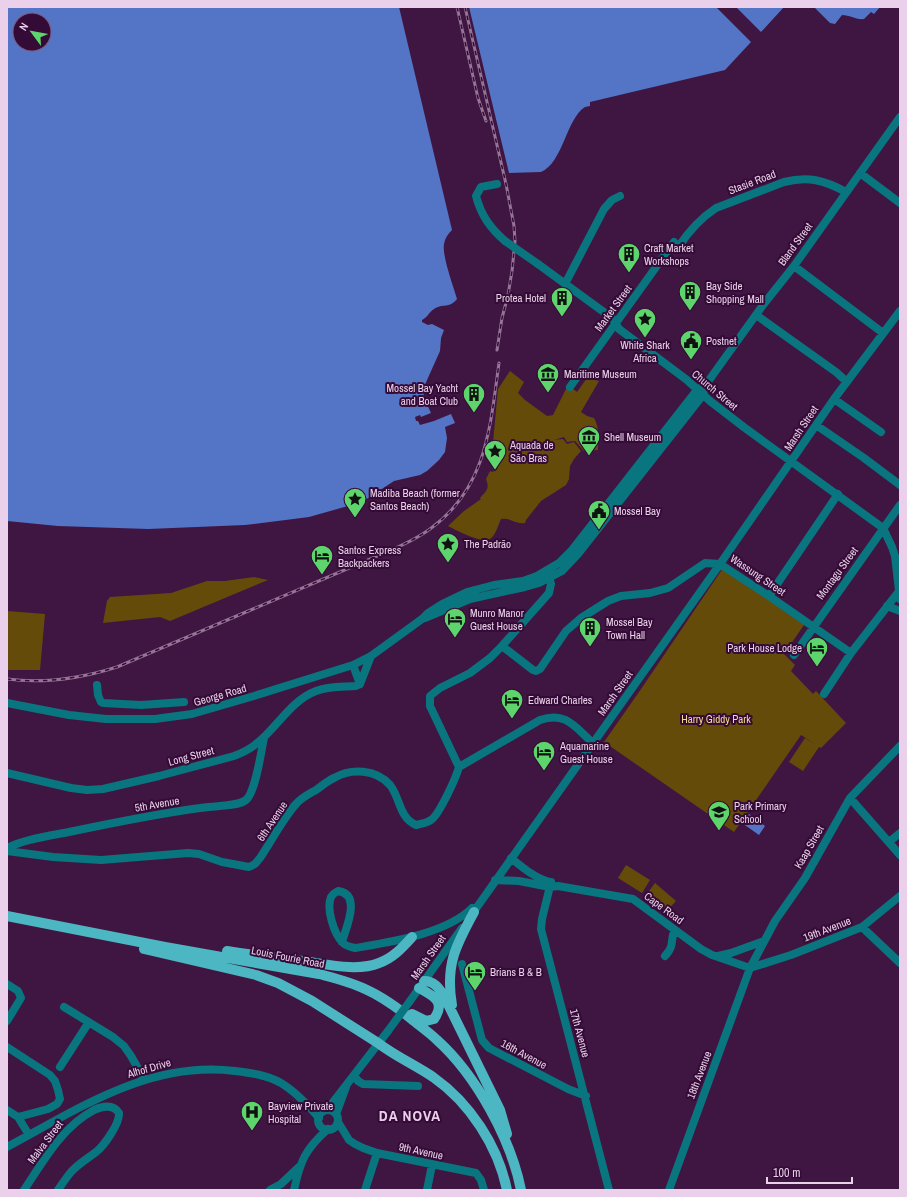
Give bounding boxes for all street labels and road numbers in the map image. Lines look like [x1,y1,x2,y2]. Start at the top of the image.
street label: Stasie Road [726,167,778,197]
street label: Bland Street [775,219,816,268]
street label: Market Street [591,282,635,334]
street label: Church Street [689,367,741,414]
street label: Marsh Street [781,402,822,453]
street label: Montagu Street [813,544,861,602]
street label: Wassung Street [728,551,789,599]
street label: Marsh Street [594,667,636,718]
street label: George Road [192,681,248,709]
street label: Long Street [167,743,216,769]
street label: 5th Avenue [134,793,180,815]
street label: 6th Avenue [254,798,290,844]
street label: Kaap Street [791,822,827,871]
street label: Cape Road [641,889,687,927]
street label: 19th Avenue [801,914,853,944]
street label: Marsh Street [407,931,449,982]
street label: Louis Fourie Road [250,943,326,971]
street label: 17th Avenue [567,1007,593,1059]
street label: 16th Avenue [499,1036,549,1072]
street label: 18th Avenue [684,1049,714,1101]
street label: Alhof Drive [125,1055,172,1081]
street label: Malva Street [24,1117,66,1166]
street label: 9th Avenue [398,1139,444,1163]

